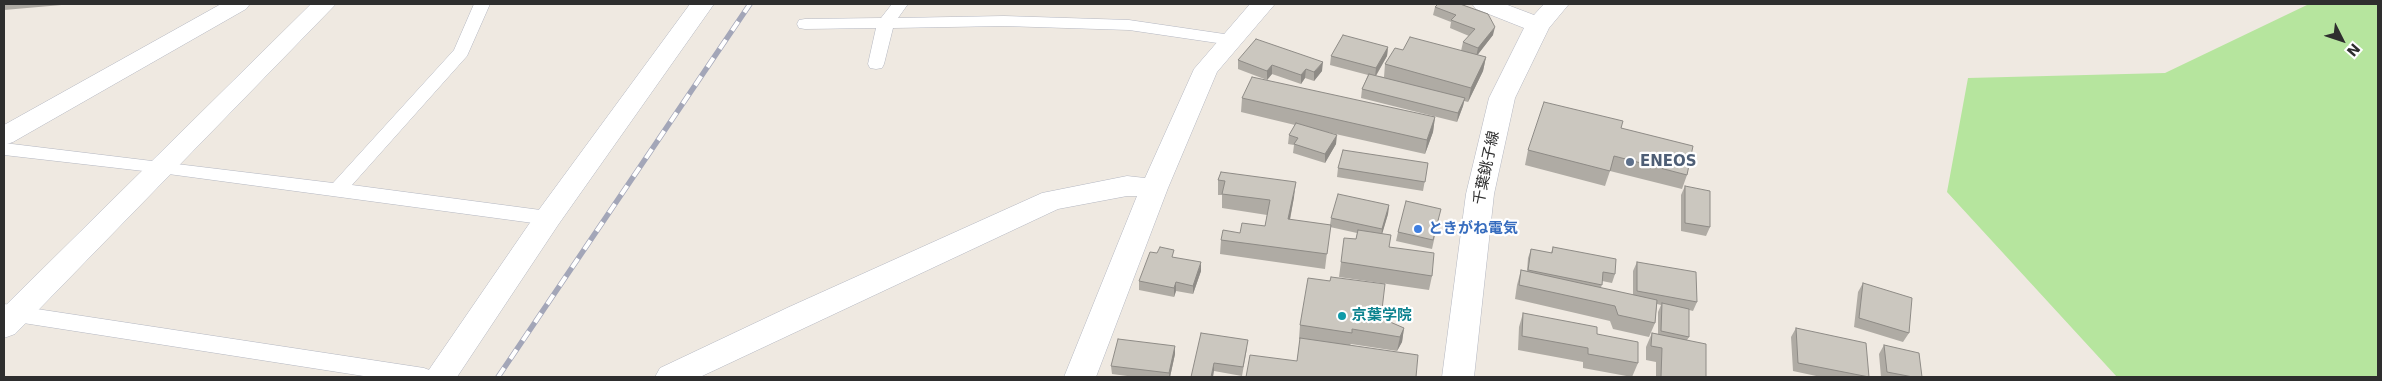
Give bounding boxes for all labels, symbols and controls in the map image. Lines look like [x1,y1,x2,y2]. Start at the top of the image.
north arrow [2317,15,2367,65]
text: N [2343,40,2363,60]
street label: 千葉銚子線 [1470,129,1504,207]
place label: ENEOS [1640,153,1697,171]
marker: ENEOS [1624,156,1636,168]
place label: ときがね電気 [1428,220,1518,238]
marker: ときがね電気 [1412,223,1424,235]
place label: 京葉学院 [1352,307,1412,325]
marker: 京葉学院 [1336,310,1348,322]

